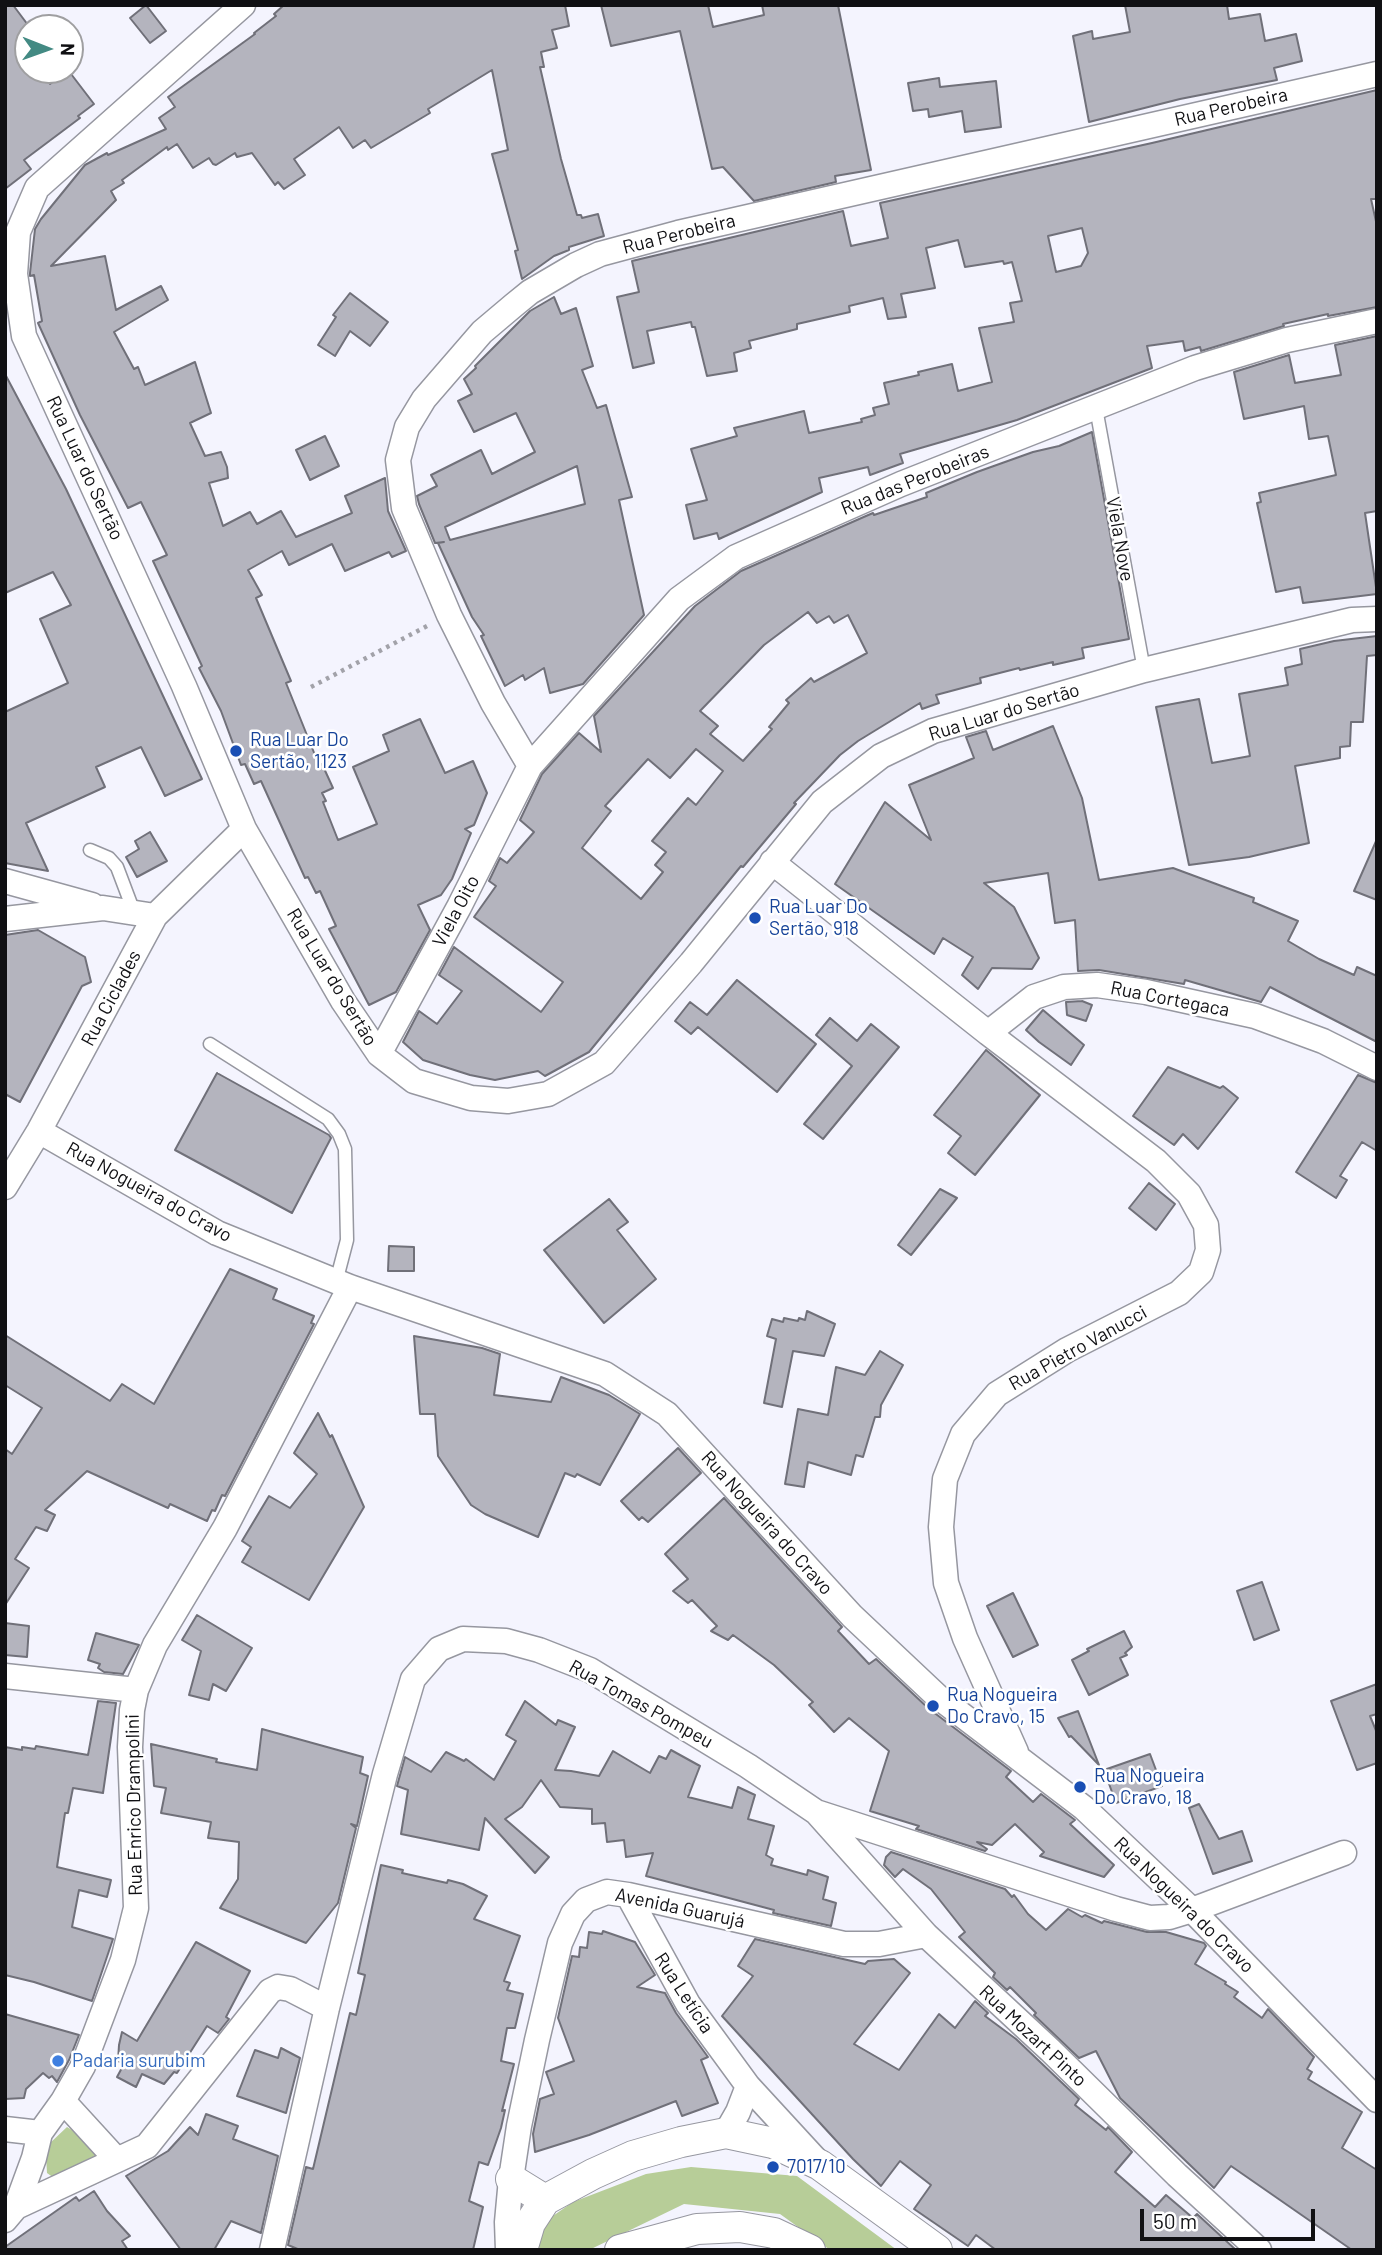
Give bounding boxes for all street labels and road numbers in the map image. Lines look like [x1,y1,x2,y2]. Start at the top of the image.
street label: Rua Perobeira [1172,83,1290,131]
street label: Rua Perobeira [620,209,738,259]
street label: Rua Luar do Sertão [42,392,128,544]
street label: Rua das Perobeiras [838,440,992,520]
street label: Viela Nove [1101,495,1139,583]
street label: Rua Luar do Sertão [926,678,1082,746]
street label: Viela Oito [428,871,484,951]
street label: Rua Luar do Sertão [282,904,382,1050]
street label: Rua Ciclades [76,946,146,1050]
street label: Rua Cortegaca [1109,976,1231,1022]
street label: Rua Nogueira do Cravo [62,1137,236,1247]
street label: Rua Pietro Vanucci [1005,1301,1151,1395]
street label: Rua Nogueira do Cravo [696,1446,838,1600]
street label: Rua Tomas Pompeu [565,1655,717,1753]
street label: Rua Enrico Drampolini [121,1714,147,1896]
street label: Rua Nogueira do Cravo [1109,1832,1259,1978]
street label: Avenida Guarujá [613,1883,747,1933]
street label: Rua Letícia [650,1948,718,2038]
street label: Rua Mozart Pinto [975,1980,1091,2092]

